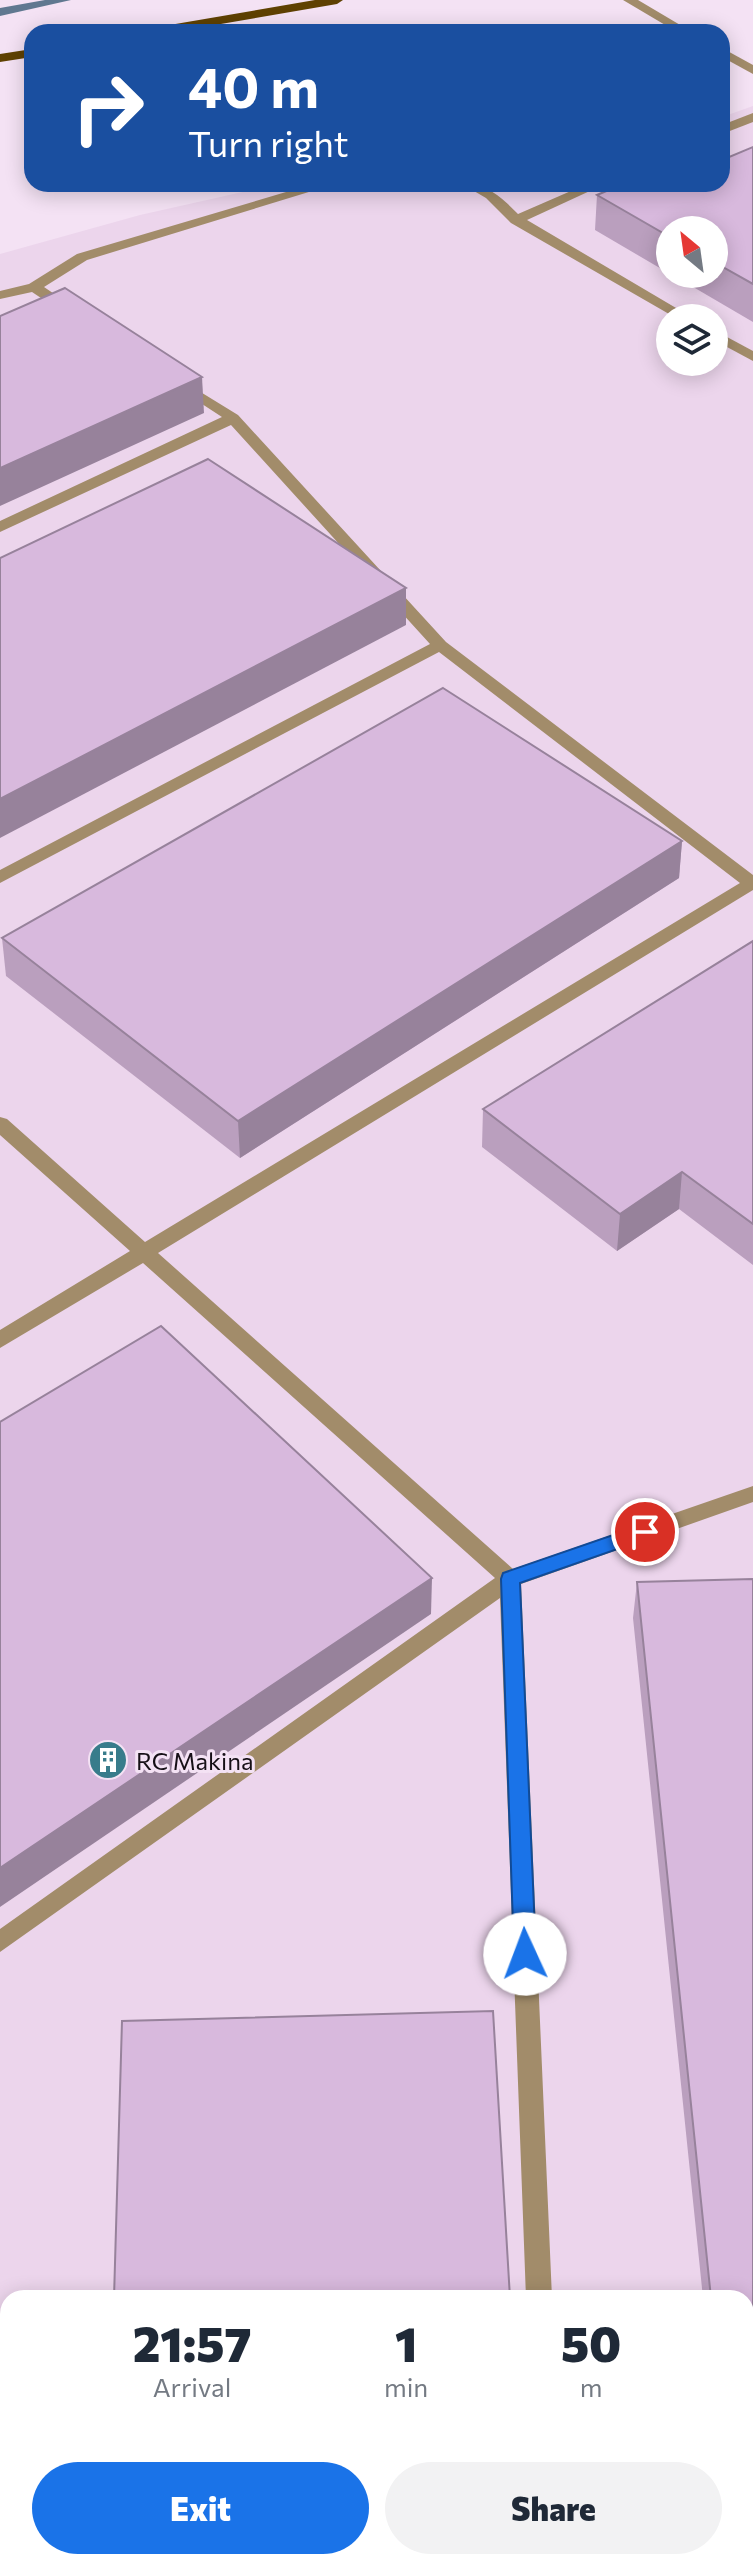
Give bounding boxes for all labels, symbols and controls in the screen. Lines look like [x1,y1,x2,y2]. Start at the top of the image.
text: 40 m [188,51,319,120]
icon: right [56,56,160,160]
text: Turn right [188,120,349,164]
north arrow [656,216,728,288]
map controls [656,216,728,376]
button: layers [656,304,728,376]
pin [611,1498,679,1566]
icon: arrive [623,1510,667,1554]
building icon: RC Makina [87,1739,129,1781]
place label: RC Makina [136,1746,254,1775]
position arrow [483,1912,567,1996]
text: 21:57 [133,2313,251,2372]
text: 1 [395,2313,417,2372]
text: 50 [561,2313,621,2372]
text: Arrival [153,2371,231,2402]
text: min [384,2371,428,2402]
text: m [580,2371,602,2402]
button: Exit [32,2462,369,2554]
button: Share [385,2462,722,2554]

